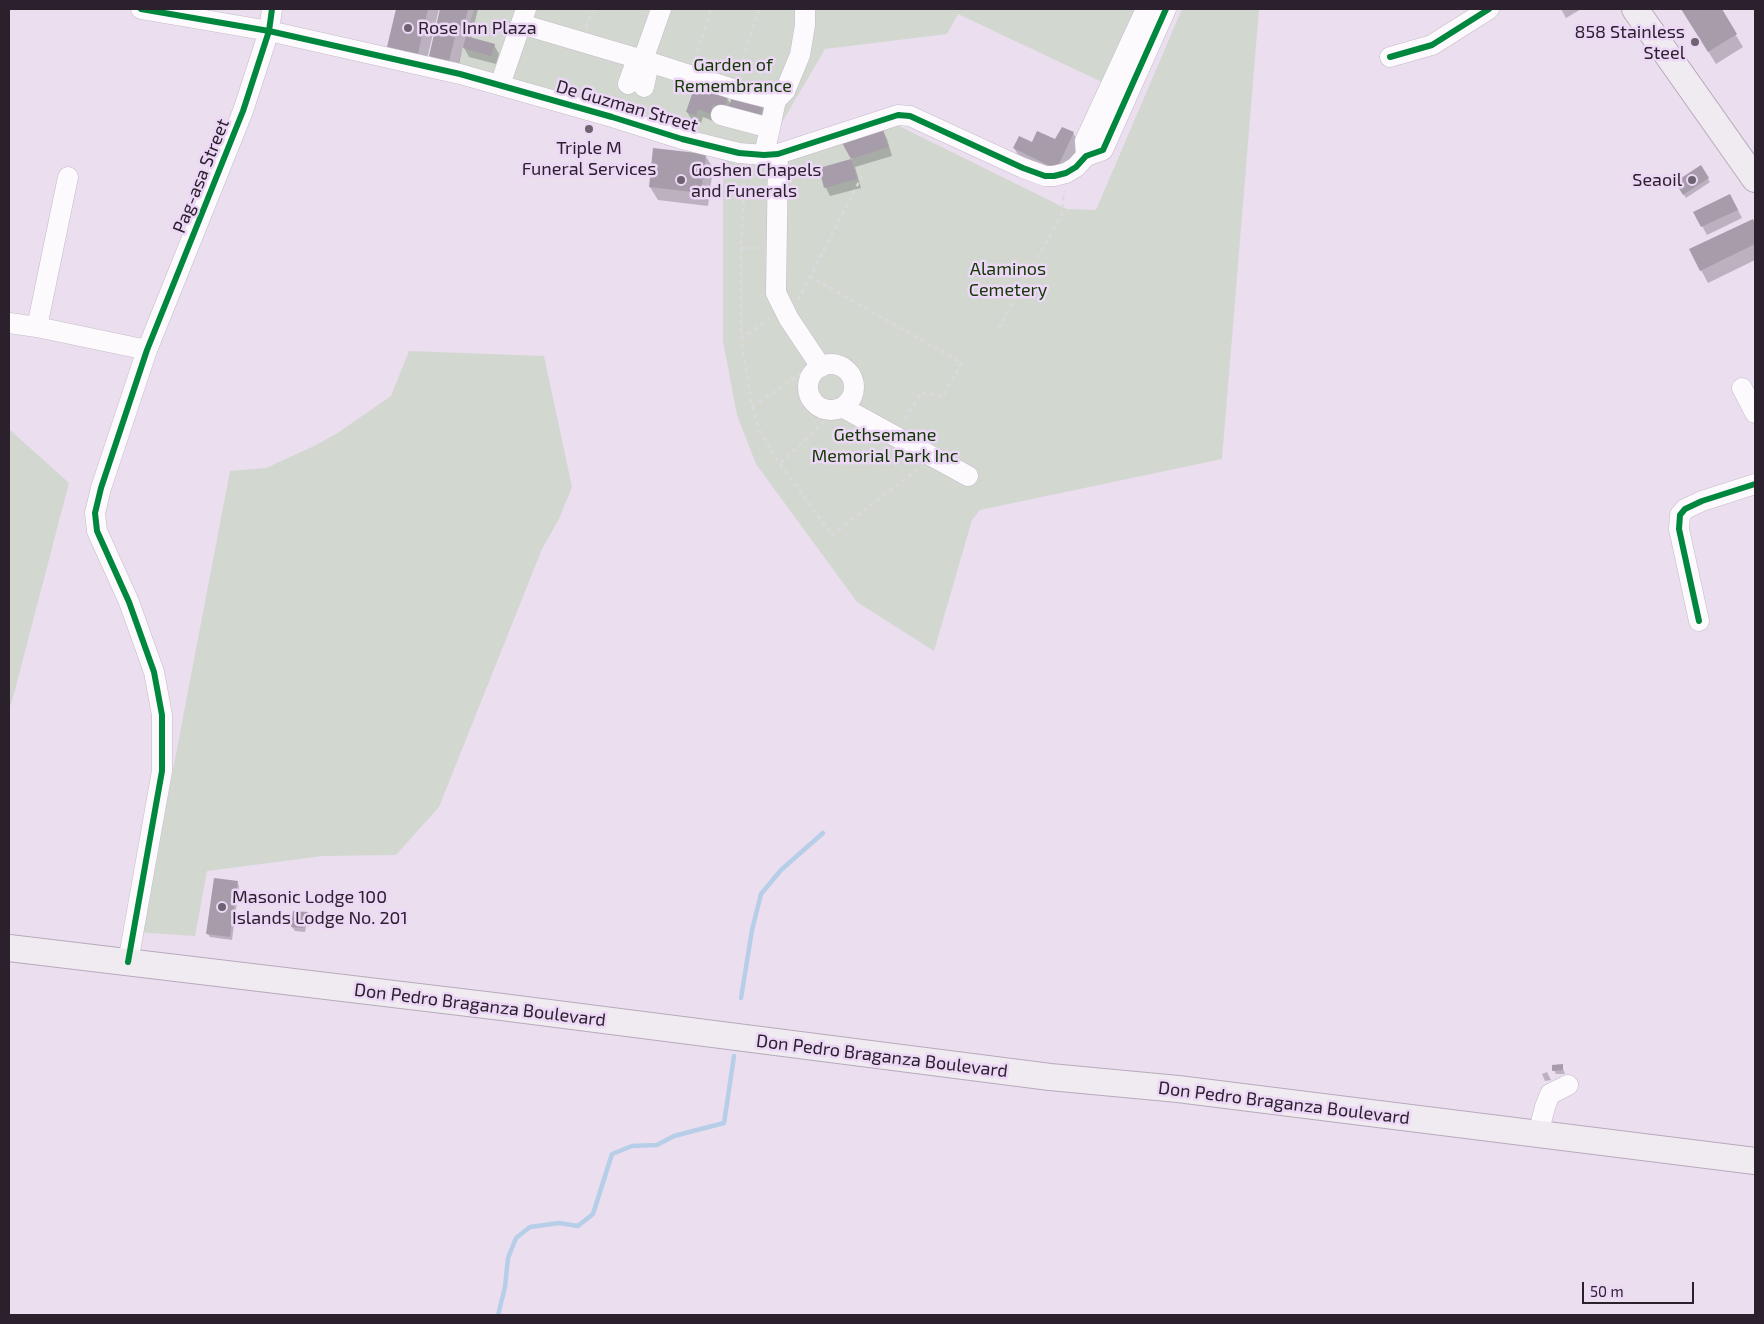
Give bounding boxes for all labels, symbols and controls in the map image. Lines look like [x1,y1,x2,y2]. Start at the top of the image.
place label: Rose Inn Plaza [418,17,537,39]
place label: 858 Stainless Steel [1575,21,1685,64]
marker: Rose Inn Plaza [402,22,414,34]
marker: 858 Stainless Steel [1689,36,1701,48]
park label: Garden of Remembrance [674,54,792,96]
street label: De Guzman Street [554,75,700,137]
street label: Pag-asa Street [168,116,234,236]
marker: Triple M Funeral Services [583,123,595,135]
place label: Triple M Funeral Services [522,137,656,180]
place label: Goshen Chapels and Funerals [691,159,821,202]
place label: Seaoil [1632,169,1682,191]
marker: Goshen Chapels and Funerals [675,174,687,186]
marker: Seaoil [1686,174,1698,186]
park label: Alaminos Cemetery [969,258,1047,300]
park label: Gethsemane Memorial Park Inc [811,424,959,466]
place label: Masonic Lodge 100 Islands Lodge No. 201 [232,886,408,929]
marker: Masonic Lodge 100 Islands Lodge No. 201 [216,901,228,913]
street label: Don Pedro Braganza Boulevard [353,979,607,1031]
street label: Don Pedro Braganza Boulevard [755,1030,1009,1082]
street label: Don Pedro Braganza Boulevard [1157,1077,1411,1129]
scale bar [1584,1272,1696,1304]
text: 50 m [1590,1282,1624,1300]

